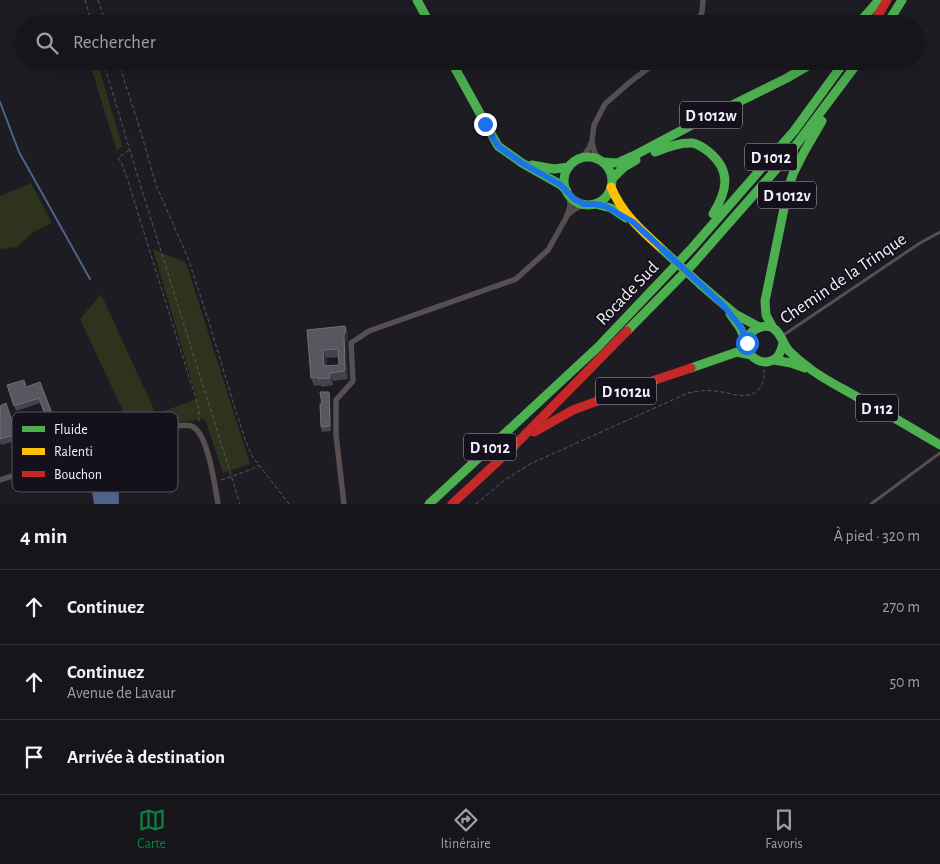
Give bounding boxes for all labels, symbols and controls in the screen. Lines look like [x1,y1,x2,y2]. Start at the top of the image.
search box [15,15,925,70]
icon: search [33,29,61,57]
text: Rechercher [73,33,156,52]
road number: D 1012w [680,102,742,128]
route end [474,113,497,136]
road number: D 1012 [745,144,797,170]
road number: D 1012v [758,182,816,208]
street label: Chemin de la Trinque [777,230,910,328]
street label: Rocade Sud [593,258,662,329]
route start [736,332,759,355]
road number: D 1012u [596,378,656,404]
road number: D 112 [856,394,898,422]
legend [12,412,178,492]
text: Fluide [54,423,88,437]
road number: D 1012 [464,434,516,461]
text: Ralenti [54,445,93,459]
text: Bouchon [54,468,102,482]
text: 4 min [20,526,67,547]
text: À pied · 320 m [834,528,920,544]
icon: ahead [20,593,48,621]
text: Continuez [67,598,144,617]
text: 270 m [882,599,920,615]
text: Continuez [67,663,144,682]
icon: ahead [20,668,48,696]
text: 50 m [889,674,920,690]
text: Avenue de Lavaur [67,685,176,701]
icon: arrive [20,743,48,771]
text: Arrivée à destination [67,748,225,767]
tab: Carte [137,806,166,853]
tab: Itinéraire [440,806,491,853]
tab: Favoris [765,806,803,853]

